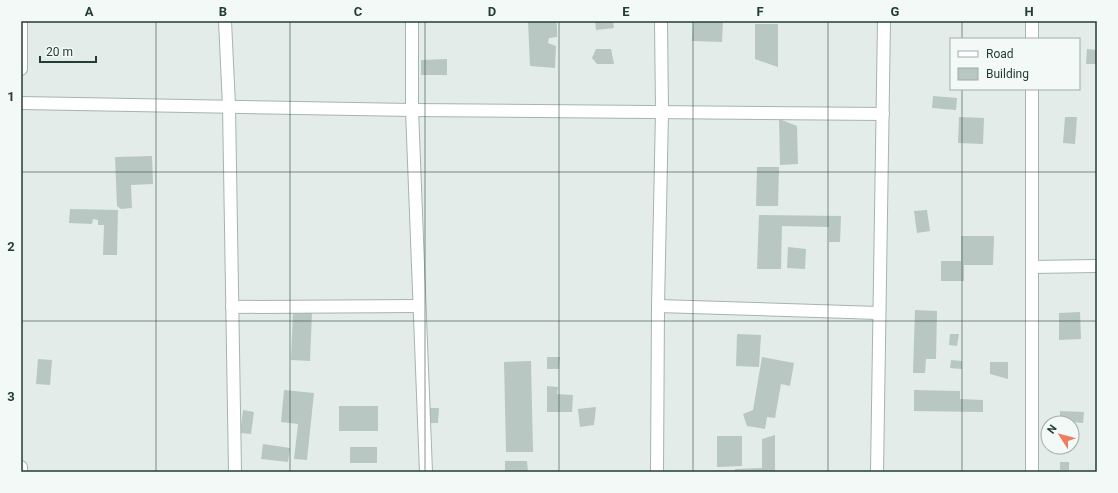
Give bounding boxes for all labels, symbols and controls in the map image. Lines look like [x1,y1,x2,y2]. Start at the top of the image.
text: A [85,4,94,19]
text: B [219,4,227,19]
text: C [354,4,363,19]
text: D [488,4,496,19]
text: E [622,4,630,19]
text: F [756,4,764,19]
text: G [891,4,900,19]
text: H [1024,4,1034,19]
scale bar [40,38,96,64]
legend [950,38,1080,90]
text: 20 m [46,45,73,59]
text: Road [986,47,1014,61]
text: Building [986,67,1029,81]
text: 1 [7,89,15,104]
text: 2 [7,239,15,254]
text: 3 [7,389,15,404]
north arrow [1040,415,1080,455]
text: N [1045,422,1060,436]

